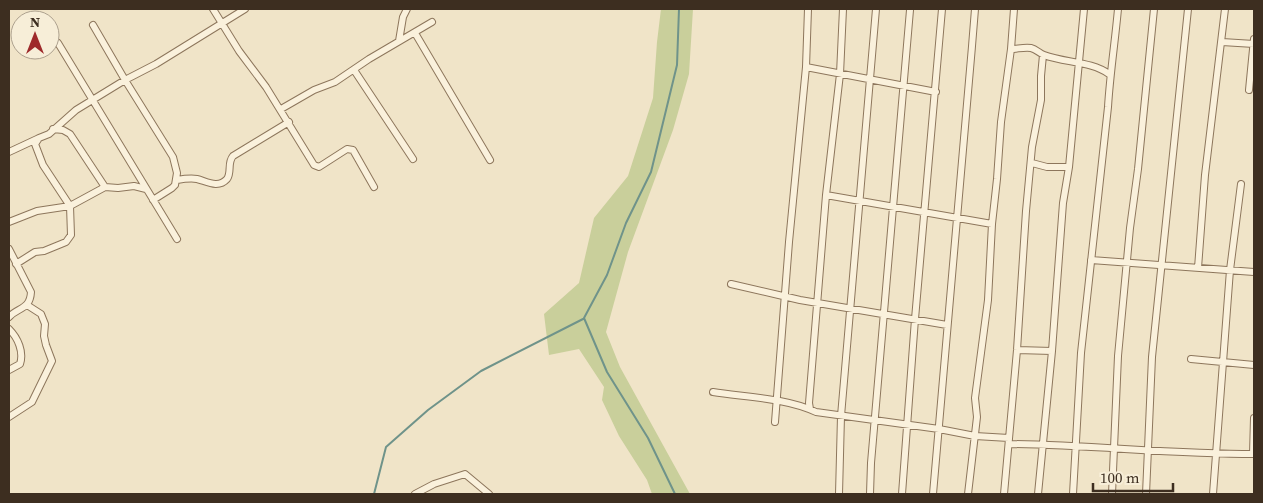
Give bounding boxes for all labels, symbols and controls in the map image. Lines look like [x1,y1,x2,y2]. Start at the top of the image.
north arrow [10,10,60,60]
text: N [30,12,40,32]
scale bar [1093,460,1173,492]
text: 100 m [1100,467,1140,488]

